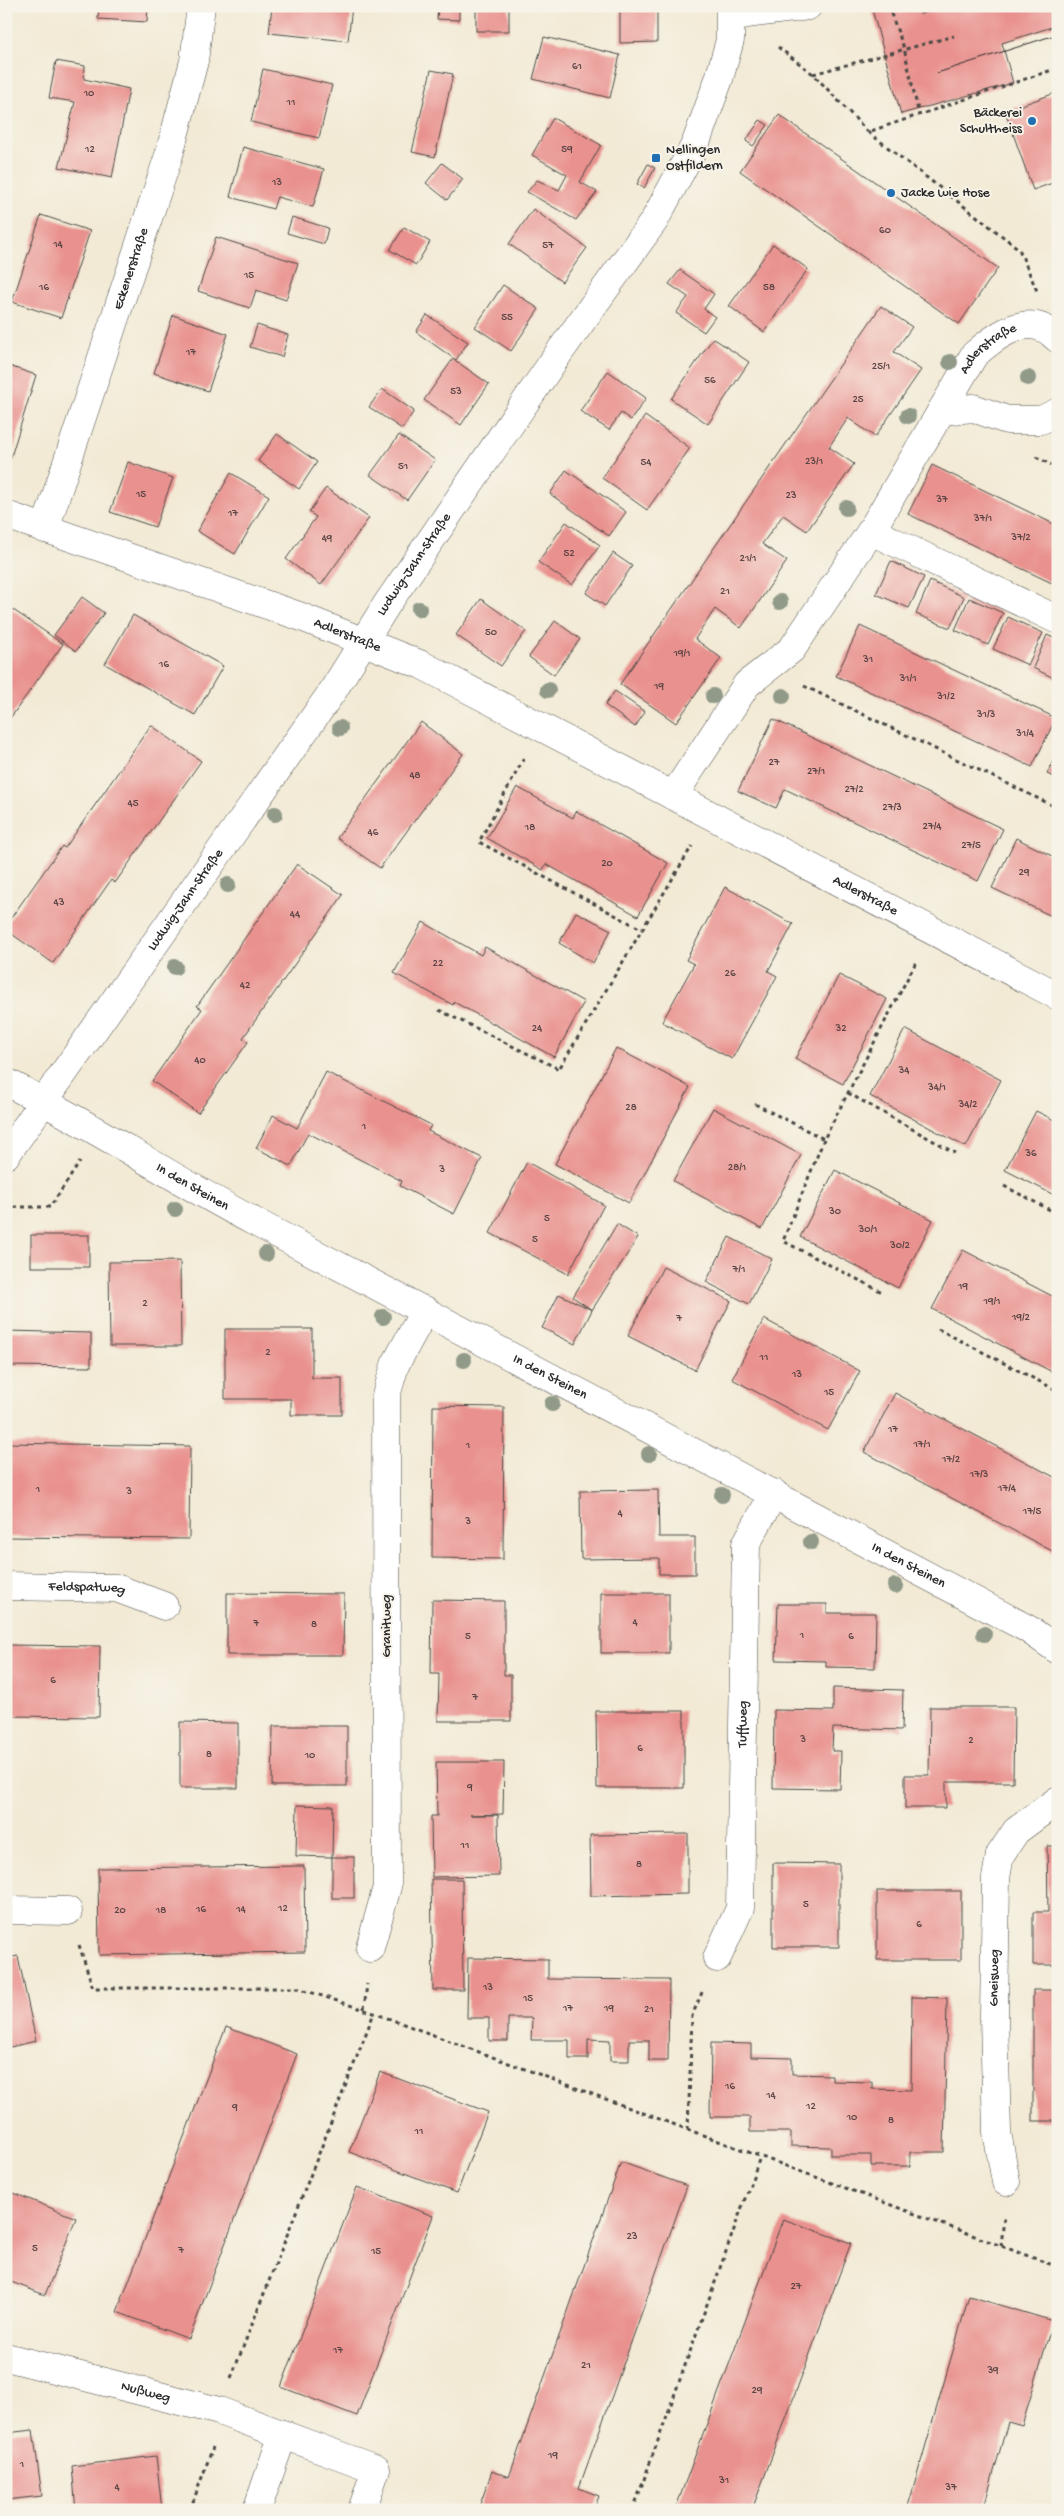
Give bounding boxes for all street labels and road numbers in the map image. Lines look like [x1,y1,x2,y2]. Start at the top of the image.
street label: Eckenerstraße [110,225,153,312]
street label: Adlerstraße [956,319,1020,377]
street label: Ludwig-Jahn-Straße [373,509,456,619]
street label: Adlerstraße [311,614,384,657]
street label: Ludwig-Jahn-Straße [144,845,228,954]
street label: Adlerstraße [830,872,901,920]
street label: In den Steinen [153,1159,232,1215]
street label: In den Steinen [510,1351,590,1404]
street label: In den Steinen [868,1539,949,1592]
street label: Feldspatweg [47,1578,128,1599]
street label: Granitweg [379,1594,396,1658]
street label: Tuffweg [734,1701,752,1749]
street label: Gneisweg [986,1949,1003,2006]
street label: Nußweg [119,2378,172,2407]

